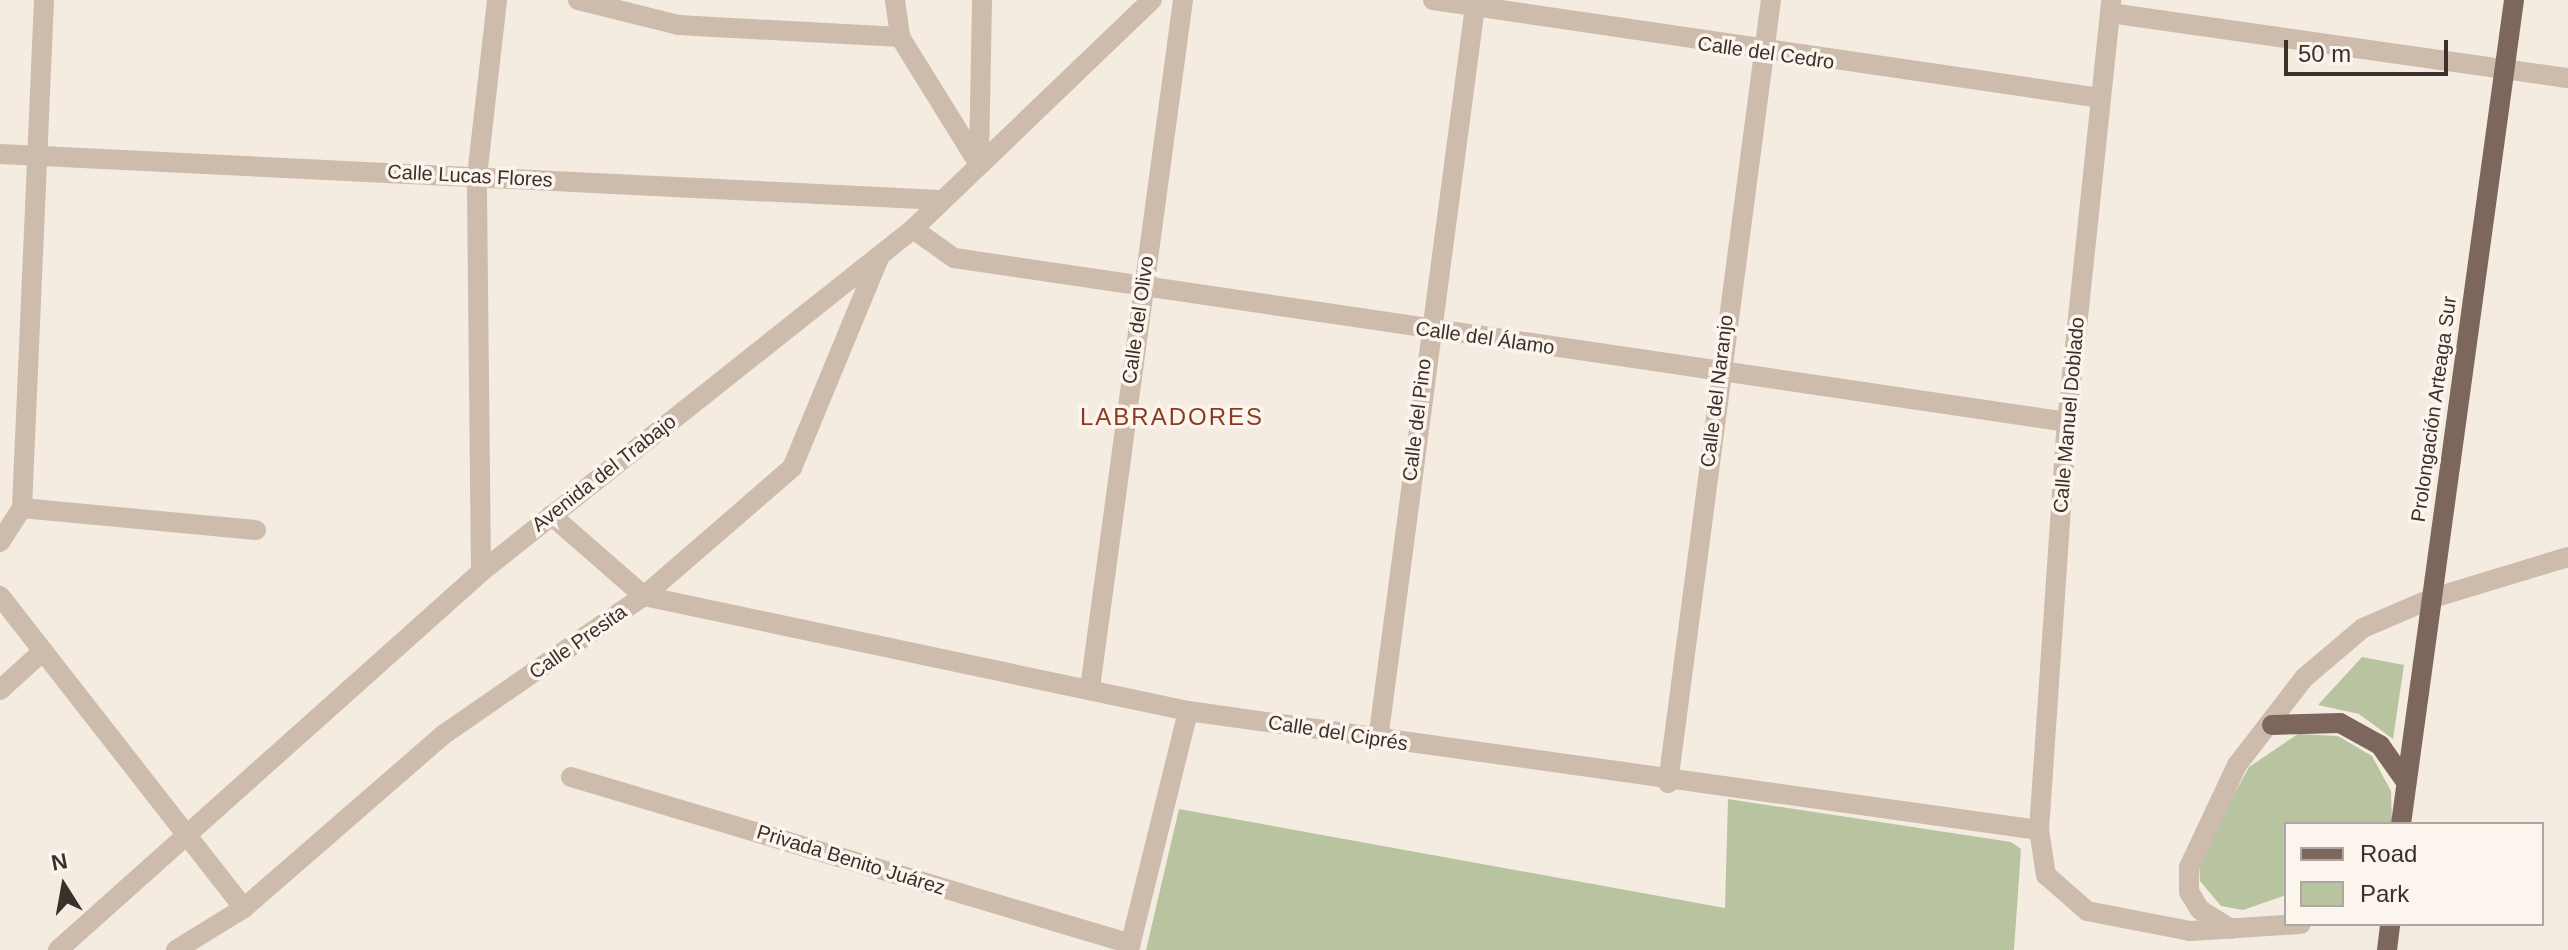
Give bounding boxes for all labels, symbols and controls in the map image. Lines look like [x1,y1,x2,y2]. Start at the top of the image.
scale bar [2288,24,2452,74]
street label: Calle del Cedro [1696,32,1836,74]
text: 50 m [2298,40,2351,67]
street label: Calle Lucas Flores [387,160,553,192]
street label: Calle del Olivo [1117,254,1159,386]
street label: Prolongación Arteaga Sur [2406,294,2462,524]
street label: Calle del Naranjo [1696,313,1738,469]
street label: Calle del Álamo [1414,316,1556,360]
street label: Calle Manuel Doblado [2048,316,2090,514]
street label: Calle del Pino [1398,357,1436,483]
district label: LABRADORES [1080,403,1264,431]
street label: Avenida del Trabajo [527,409,681,537]
street label: Calle Presita [525,600,631,684]
street label: Calle del Ciprés [1266,710,1410,756]
street label: Privada Benito Juárez [754,820,948,900]
legend [2284,822,2544,926]
text: Road [2360,840,2417,867]
north arrow [24,846,104,926]
text: N [49,848,70,876]
text: Park [2360,880,2409,907]

